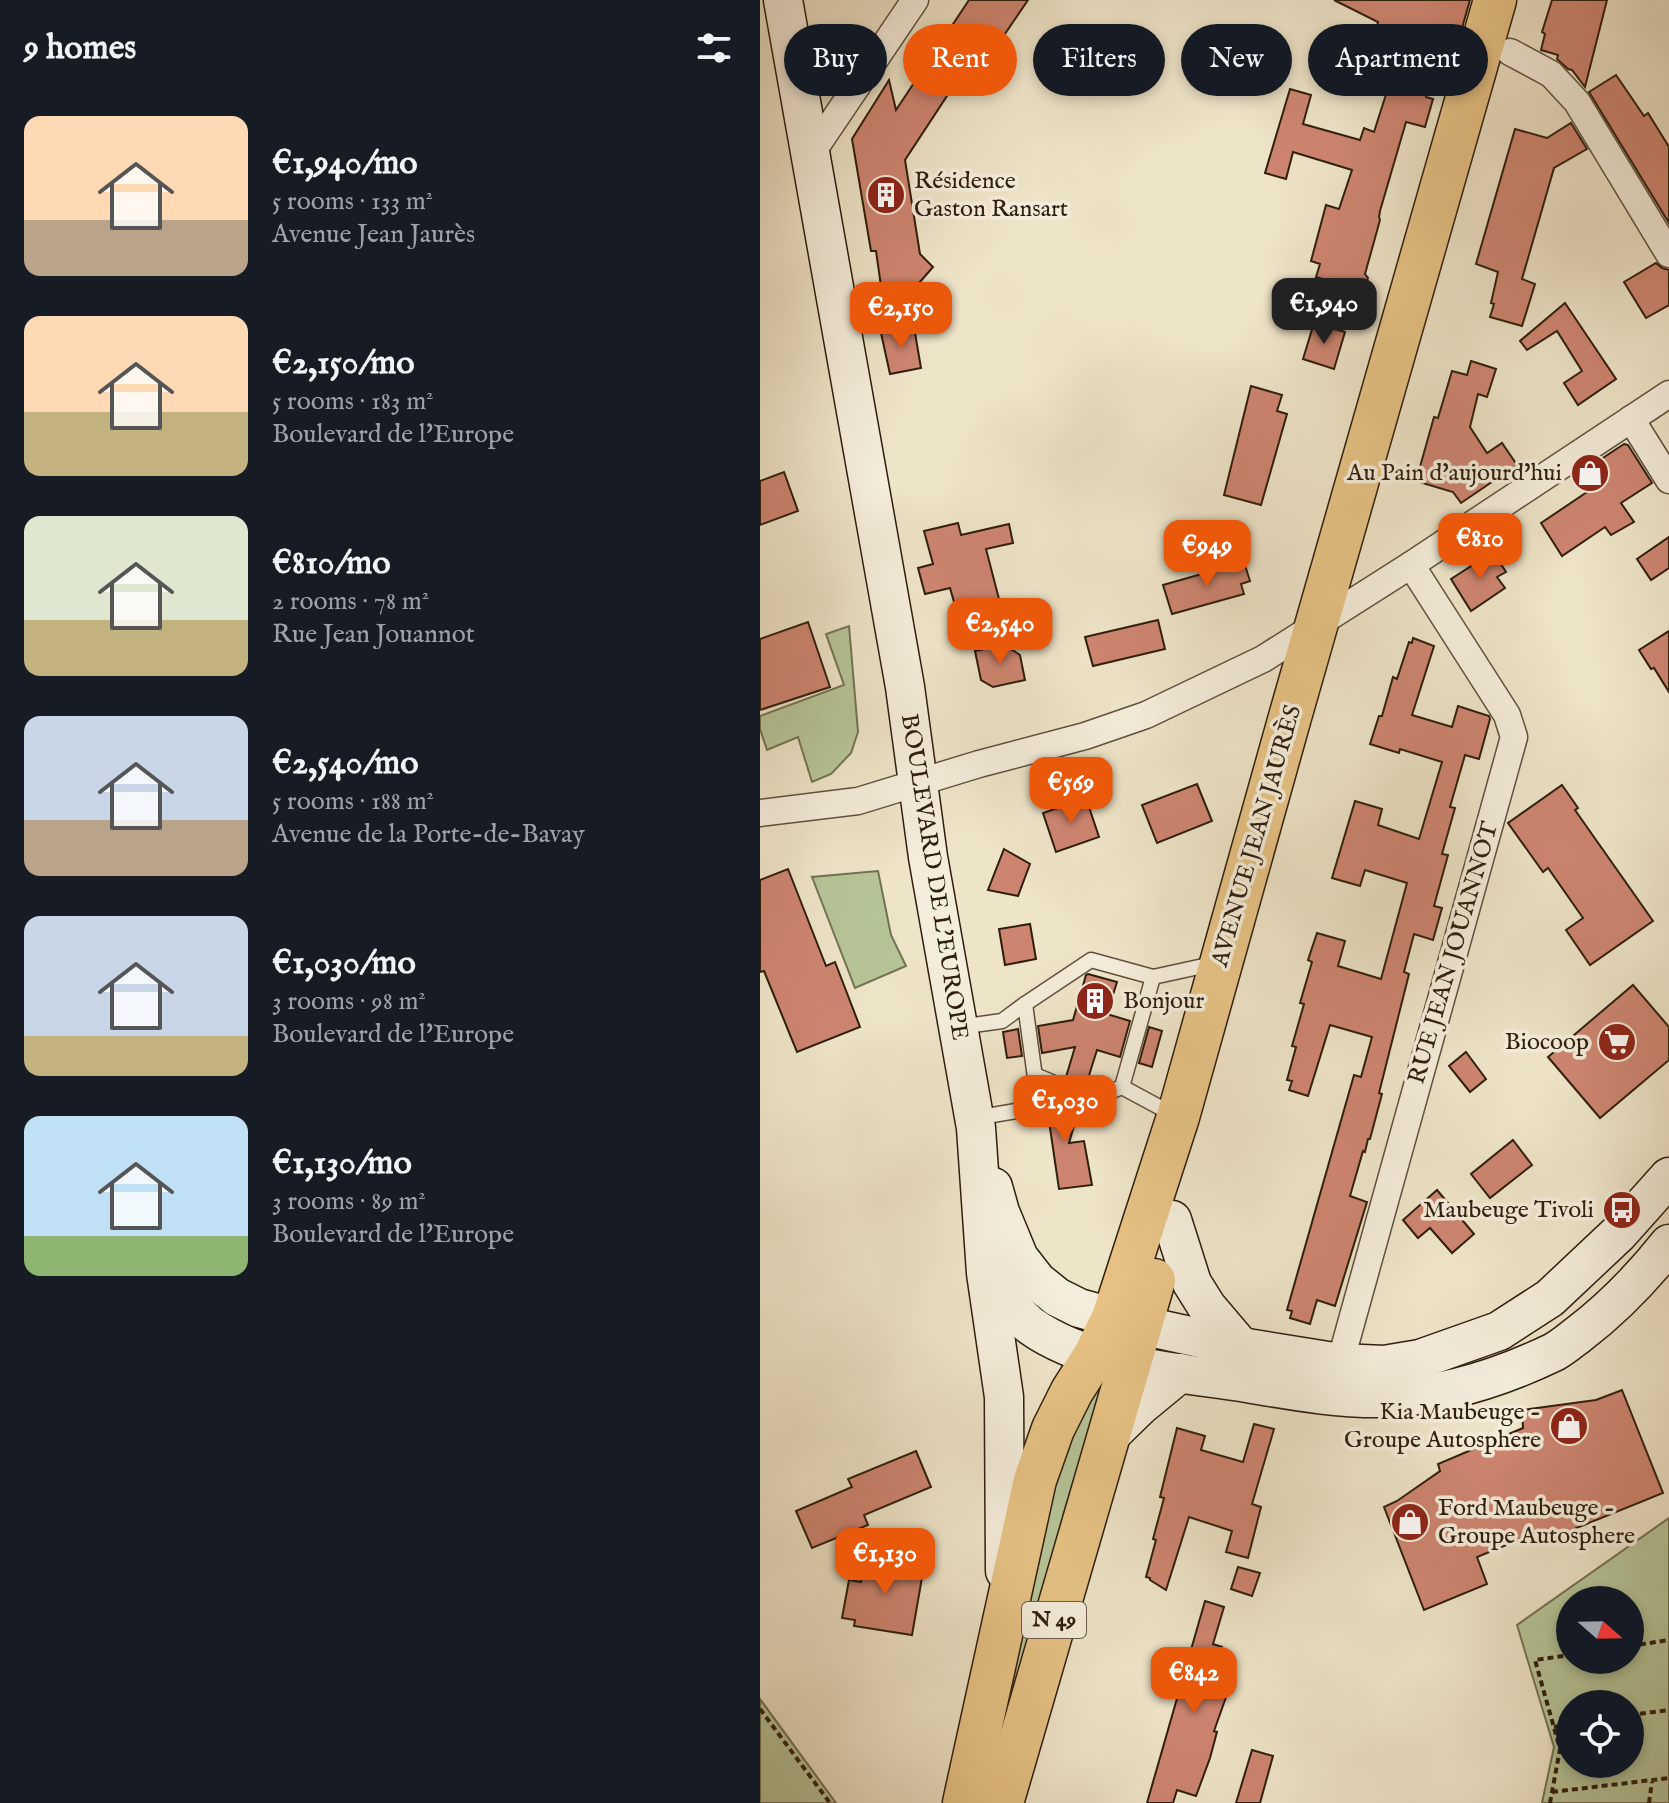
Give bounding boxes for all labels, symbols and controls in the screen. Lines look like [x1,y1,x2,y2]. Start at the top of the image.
chip: Buy [784,24,887,96]
chip: Rent [903,24,1017,96]
chip: Filters [1033,24,1165,96]
chip: New [1181,24,1292,96]
chip: Apartment [1308,24,1488,96]
icon: filters [692,26,736,70]
text: 9 homes [24,27,136,70]
text: €1,940/mo [272,142,418,185]
icon: home [88,148,184,244]
place label: Résidence Gaston Ransart [914,166,1068,225]
building icon: Résidence Gaston Ransart [865,174,907,216]
text: 5 rooms · 133 m² [272,185,433,218]
text: Avenue Jean Jaurès [272,218,475,251]
pin: €1,940 [1259,278,1389,346]
pin: €2,150 [836,282,966,350]
text: €1,940 [1290,287,1358,320]
text: €2,150 [868,291,934,324]
text: €2,150/mo [272,342,415,385]
icon: home [88,348,184,444]
text: 5 rooms · 183 m² [272,385,434,418]
text: Boulevard de l'Europe [272,418,514,451]
shop icon: Au Pain d'aujourd'hui [1569,452,1611,494]
place label: Au Pain d'aujourd'hui [1346,458,1562,489]
pin: €810 [1433,513,1527,581]
pin: €949 [1160,520,1254,588]
text: €810 [1456,522,1504,555]
text: €949 [1182,529,1232,562]
text: €810/mo [272,542,391,585]
icon: home [88,548,184,644]
text: 2 rooms · 78 m² [272,585,429,618]
pin: €2,540 [935,598,1065,666]
text: €2,540 [965,607,1035,640]
text: Rue Jean Jouannot [272,618,475,651]
street label: AVENUE JEAN JAURÈS [1204,701,1309,971]
street label: BOULEVARD DE L'EUROPE [893,711,975,1043]
text: €2,540/mo [272,742,419,785]
icon: home [88,748,184,844]
pin: €569 [1024,757,1118,825]
text: €569 [1048,766,1094,799]
text: 5 rooms · 188 m² [272,785,434,818]
text: Avenue de la Porte-de-Bavay [272,818,585,851]
street label: RUE JEAN JOUANNOT [1402,818,1506,1088]
text: €1,030/mo [272,942,416,985]
icon: home [88,948,184,1044]
building icon: Bonjour [1074,980,1116,1022]
text: 3 rooms · 98 m² [272,985,426,1018]
place label: Bonjour [1123,986,1204,1017]
text: Boulevard de l'Europe [272,1018,514,1051]
supermarket icon: Biocoop [1596,1021,1638,1063]
place label: Biocoop [1505,1027,1589,1058]
pin: €1,030 [1000,1075,1130,1143]
text: €1,030 [1031,1084,1099,1117]
text: €1,130/mo [272,1142,412,1185]
icon: home [88,1148,184,1244]
text: 3 rooms · 89 m² [272,1185,426,1218]
bus stop icon: Maubeuge Tivoli [1601,1189,1643,1231]
place label: Maubeuge Tivoli [1423,1195,1594,1226]
text: Boulevard de l'Europe [272,1218,514,1251]
place label: Kia Maubeuge - Groupe Autosphere [1344,1397,1541,1456]
shop icon: Kia Maubeuge - Groupe Autosphere [1548,1405,1590,1447]
place label: Ford Maubeuge - Groupe Autosphere [1438,1493,1635,1552]
shop icon: Ford Maubeuge - Groupe Autosphere [1389,1501,1431,1543]
pin: €1,130 [820,1528,950,1596]
text: €1,130 [853,1537,917,1570]
north arrow [1556,1586,1644,1674]
map controls [1556,1586,1644,1778]
road number: N 49 [1022,1602,1086,1638]
pin: €842 [1147,1647,1241,1715]
text: €842 [1169,1656,1219,1689]
button: locate [1556,1690,1644,1778]

